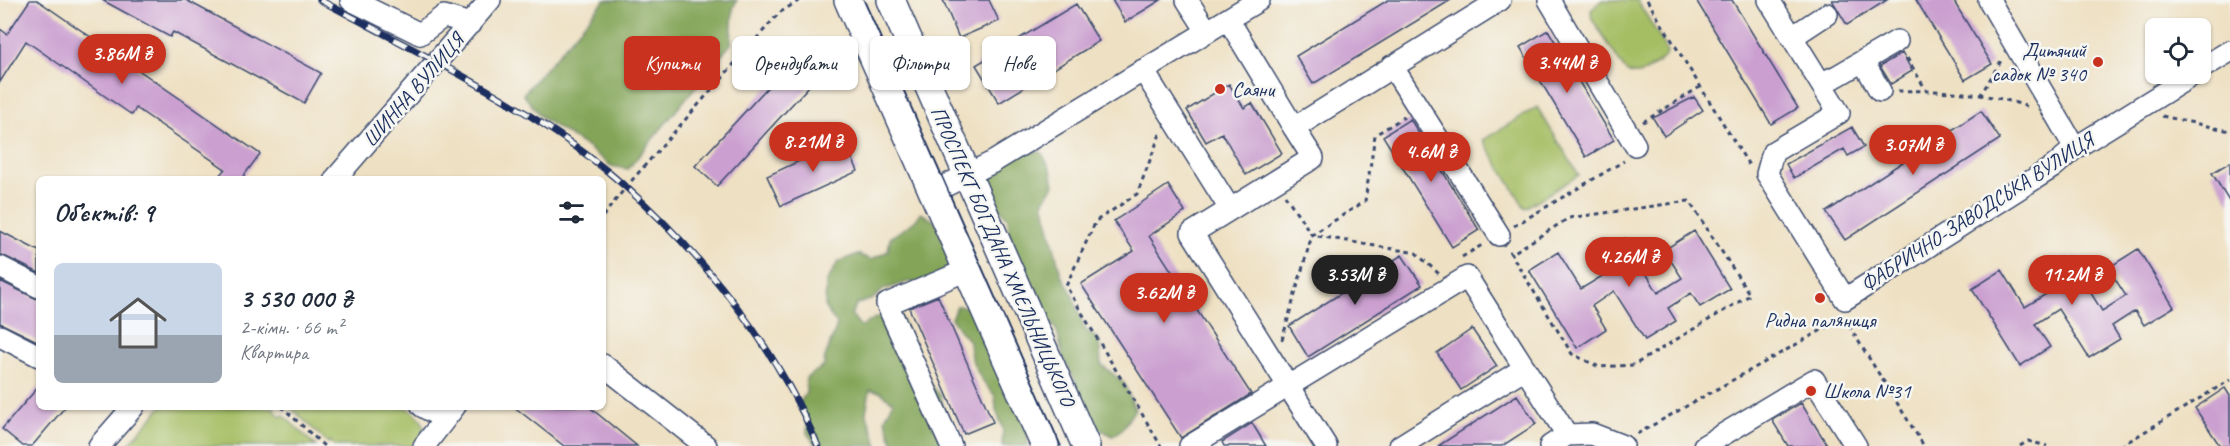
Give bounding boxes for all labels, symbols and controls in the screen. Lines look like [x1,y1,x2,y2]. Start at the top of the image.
map controls [2145,18,2211,84]
button: locate [2145,18,2211,84]
street label: ШИННА ВУЛИЦЯ [357,26,471,152]
pin: 3.86M ₴ [67,34,177,85]
chip: Купити [624,36,720,90]
chip: Орендувати [732,36,858,90]
chip: Фільтри [870,36,970,90]
chip: Нове [982,36,1056,90]
place label: Дитячий садок № 340 [1992,37,2088,87]
text: 3.86M ₴ [92,41,152,66]
pin: 3.44M ₴ [1512,43,1622,94]
text: 3.44M ₴ [1537,50,1597,75]
marker: Дитячий садок № 340 [2091,55,2105,69]
place label: Саяни [1232,76,1276,102]
marker: Саяни [1213,82,1227,96]
street label: ПРОСПЕКТ БОГДАНА ХМЕЛЬНИЦЬКОГО [925,102,1082,412]
pin: 8.21M ₴ [758,122,868,173]
street label: ФАБРИЧНО-ЗАВОДСЬКА ВУЛИЦЯ [1856,125,2101,297]
pin: 3.07M ₴ [1858,125,1968,176]
text: 8.21M ₴ [783,129,843,154]
pin: 4.6M ₴ [1382,132,1480,183]
text: 3.07M ₴ [1883,132,1943,157]
text: 4.6M ₴ [1406,139,1456,164]
text: Об’єктів: 9 [54,196,154,229]
icon: filters [555,196,588,229]
pin: 4.26M ₴ [1574,237,1684,288]
text: 4.26M ₴ [1599,244,1659,269]
pin: 3.53M ₴ [1300,255,1410,306]
pin: 11.2M ₴ [2017,255,2127,306]
text: 3.53M ₴ [1325,262,1385,287]
text: 11.2M ₴ [2042,262,2102,287]
pin: 3.62M ₴ [1109,273,1219,324]
text: 3.62M ₴ [1134,280,1194,305]
text: 3 530 000 ₴ [240,282,352,315]
icon: home [102,287,174,359]
marker: Ридна паляниця [1813,291,1827,305]
place label: Ридна паляниця [1765,307,1877,333]
text: 2-кімн. · 66 m² [240,315,343,340]
text: Квартира [240,340,308,365]
place label: Школа №31 [1823,378,1912,404]
marker: Школа №31 [1804,384,1818,398]

